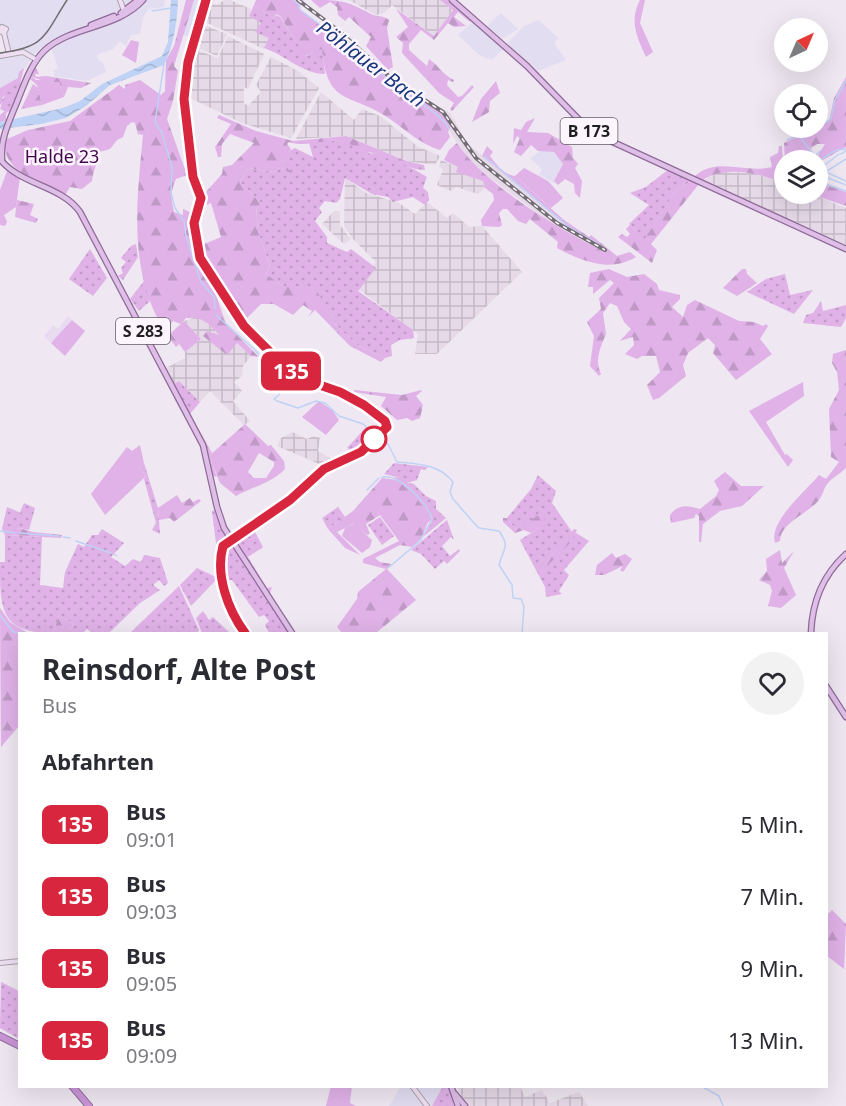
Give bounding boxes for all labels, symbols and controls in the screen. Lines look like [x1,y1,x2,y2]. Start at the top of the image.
water label: Pöhlauer Bach [311,14,431,113]
north arrow [774,18,828,72]
map controls [774,18,828,204]
button: locate [774,84,828,138]
road number: B 173 [560,118,618,144]
park label: Halde 23 [25,144,99,168]
button: layers [774,150,828,204]
road number: S 283 [116,318,170,344]
line badge: 135 [256,352,326,391]
text: 135 [273,357,309,385]
unlabelled marker [361,426,387,452]
text: Reinsdorf, Alte Post [42,650,316,688]
button: heart [741,652,804,715]
text: Bus [42,692,77,719]
text: Abfahrten [42,746,154,776]
text: Bus [126,796,166,826]
text: 5 Min. [741,809,804,839]
text: 135 [57,810,93,838]
text: 09:01 [126,826,177,853]
text: Bus [126,868,166,898]
text: 7 Min. [741,881,804,911]
text: 135 [57,882,93,910]
text: 09:03 [126,898,177,925]
text: Bus [126,940,166,970]
text: 9 Min. [741,953,804,983]
text: 135 [57,954,93,982]
text: 09:05 [126,970,177,997]
text: Bus [126,1012,166,1042]
text: 13 Min. [728,1025,804,1055]
text: 135 [57,1026,93,1054]
text: 09:09 [126,1042,177,1069]

